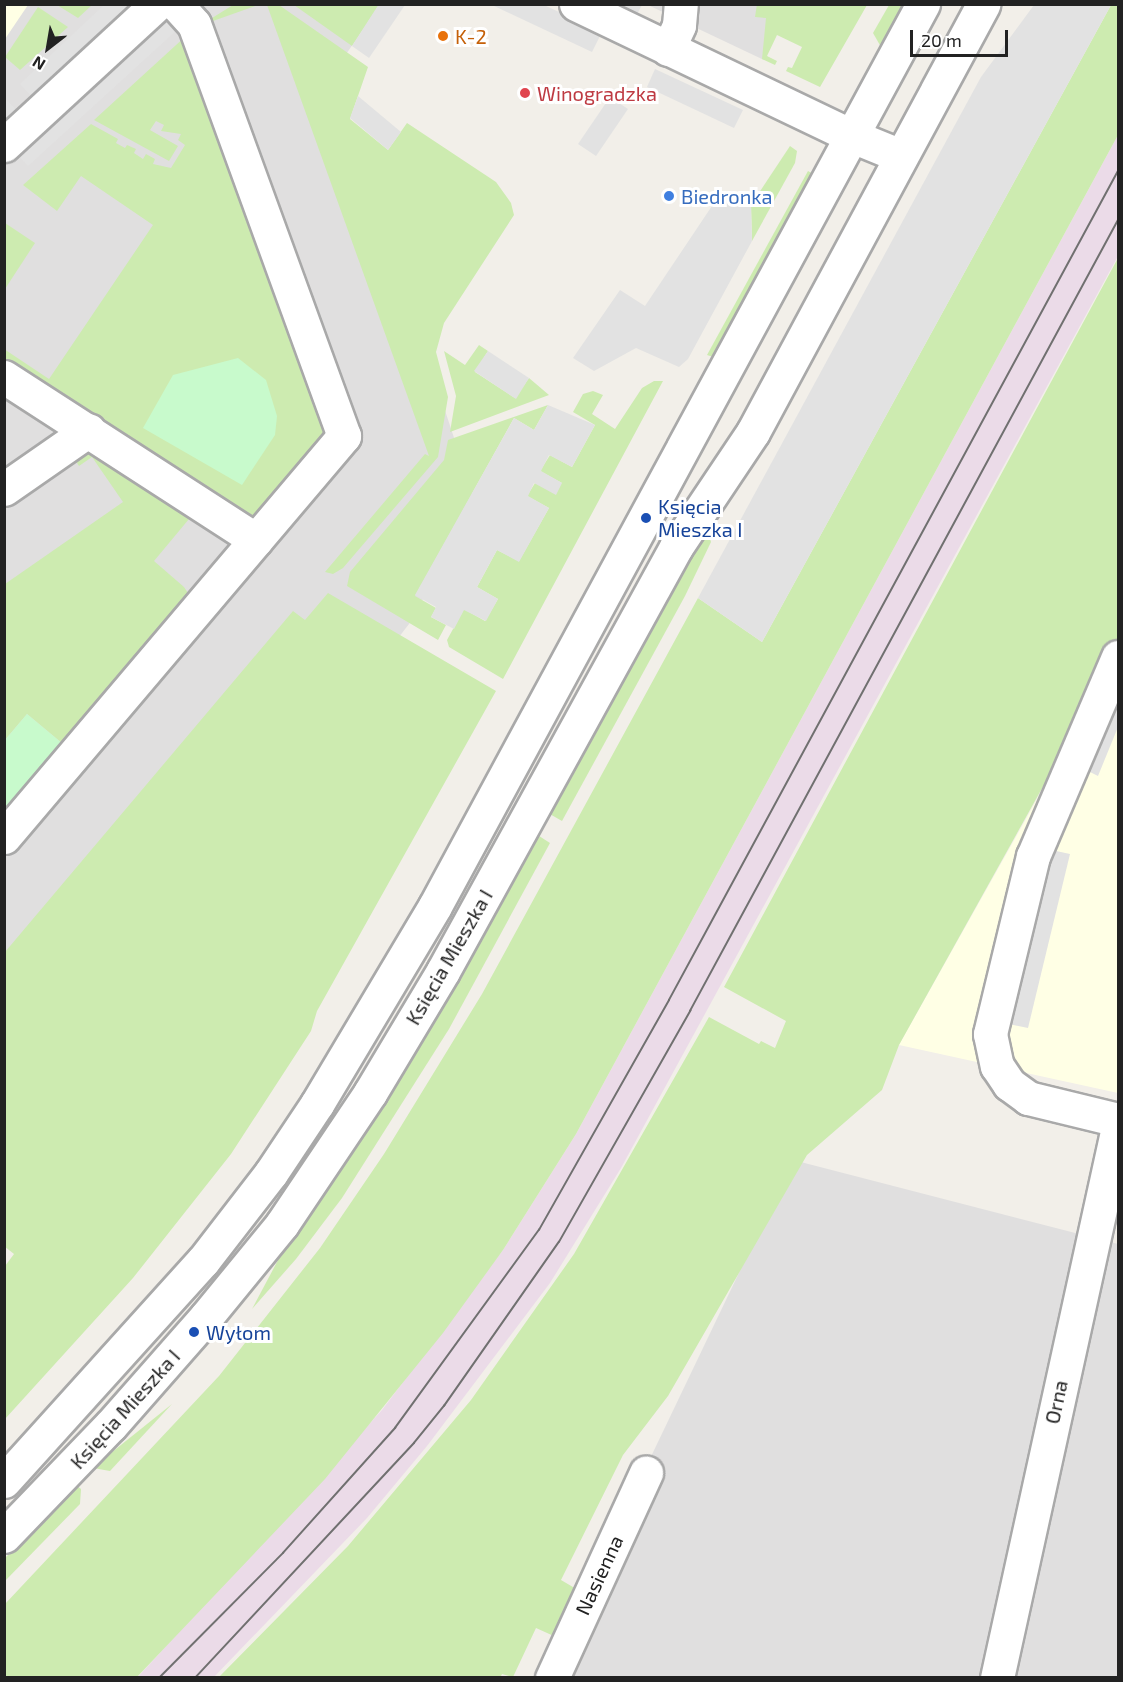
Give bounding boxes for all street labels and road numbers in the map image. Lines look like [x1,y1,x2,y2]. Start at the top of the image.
street label: Księcia Mieszka I [401,885,497,1029]
street label: Księcia Mieszka I [65,1344,185,1474]
street label: Orna [1040,1378,1072,1426]
street label: Nasienna [570,1531,628,1619]

